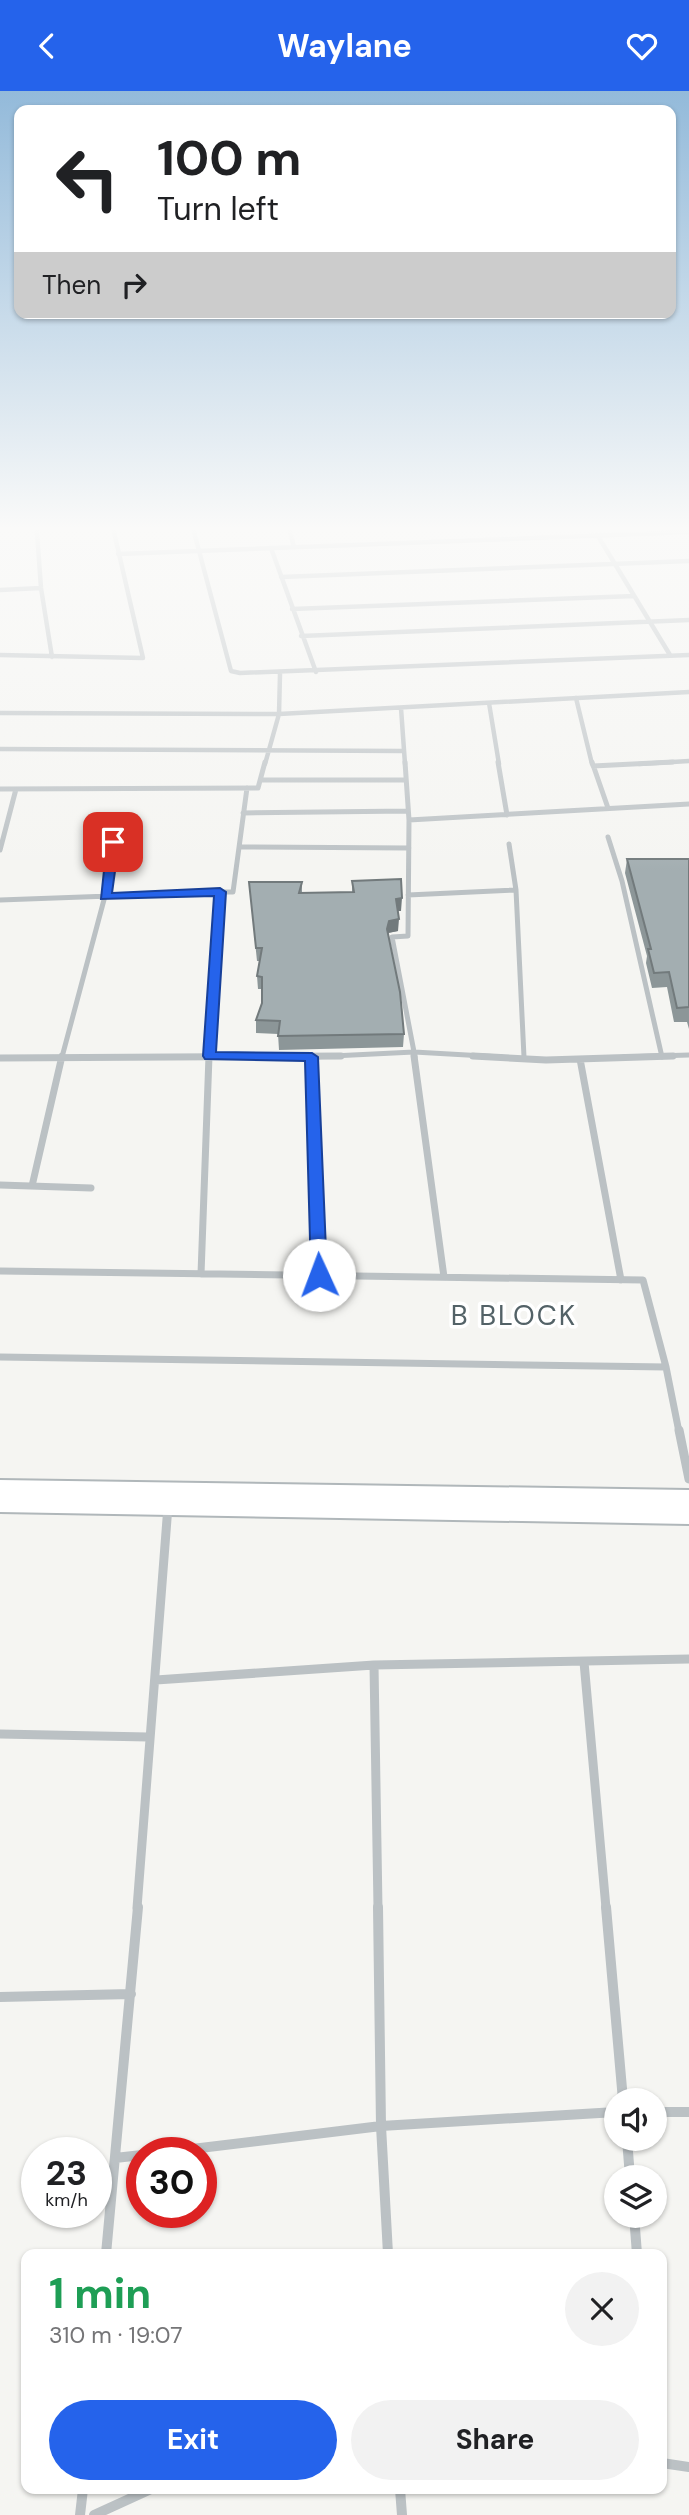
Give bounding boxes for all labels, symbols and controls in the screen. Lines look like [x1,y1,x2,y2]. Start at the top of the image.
text: Waylane [277,25,412,67]
icon: back [28,27,66,65]
icon: heart [623,27,661,65]
text: 100 m [157,126,301,190]
icon: left [42,133,133,224]
text: Turn left [157,188,279,230]
icon: right [115,266,153,304]
text: Then [42,268,101,302]
pin [83,812,143,872]
icon: arrive [94,823,132,861]
position arrow [282,1238,356,1312]
district label: B BLOCK [451,1297,577,1334]
map controls [604,2088,667,2228]
button: sound [604,2088,667,2151]
speed limit sign: 30 [126,2137,217,2228]
text: 23 [46,2150,87,2196]
button: layers [604,2165,667,2228]
text: km/h [45,2188,88,2212]
text: 1 min [49,2266,151,2321]
button: close [565,2272,639,2346]
text: 310 m · 19:07 [49,2320,182,2350]
button: Exit [49,2400,337,2480]
button: Share [351,2400,639,2480]

